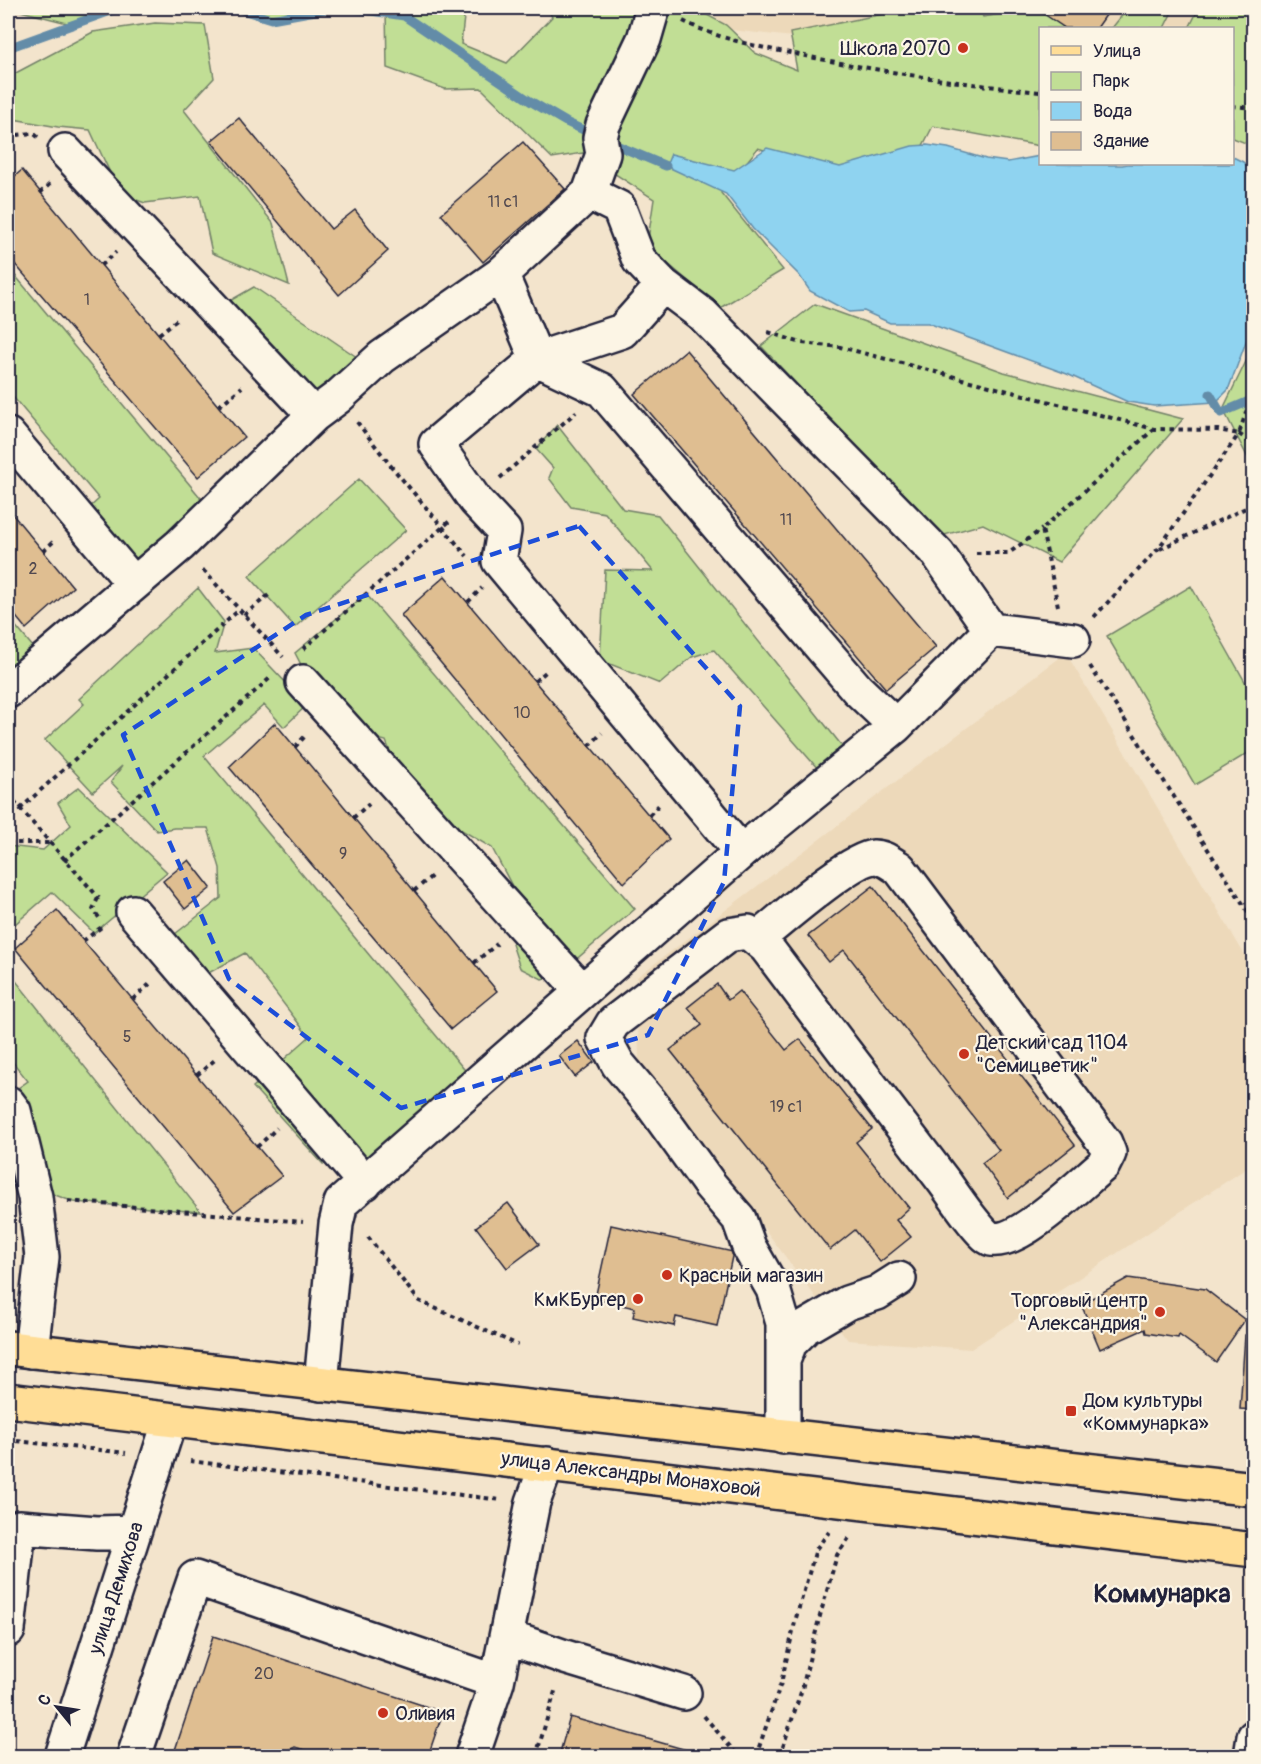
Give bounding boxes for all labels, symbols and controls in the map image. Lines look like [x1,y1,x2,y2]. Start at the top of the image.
legend [1039,27,1234,165]
place label: Школа 2070 [840,36,951,61]
text: Улица [1093,40,1141,63]
marker: Школа 2070 [956,41,970,55]
text: Парк [1093,70,1130,93]
text: Вода [1093,100,1132,123]
text: Здание [1093,130,1149,153]
house number: 11 с1 [488,192,518,212]
house number: 1 [84,290,90,310]
house number: 11 [780,510,792,530]
house number: 2 [29,559,38,579]
house number: 10 [513,703,531,723]
house number: 9 [339,844,347,864]
house number: 5 [123,1027,131,1047]
place label: Детский сад 1104 "Семицветик" [975,1030,1128,1078]
marker: Детский сад 1104 "Семицветик" [957,1047,971,1061]
house number: 19 с1 [770,1097,802,1117]
place label: Красный магазин [679,1263,823,1288]
marker: Красный магазин [660,1268,674,1282]
place label: КмКБургер [534,1287,626,1312]
place label: Торговый центр "Александрия" [1011,1288,1148,1336]
marker: КмКБургер [631,1292,645,1306]
marker: Торговый центр "Александрия" [1153,1305,1167,1319]
place label: Дом культуры «Коммунарка» [1082,1388,1209,1436]
marker: Дом культуры «Коммунарка» [1064,1404,1078,1418]
street label: улица Александры Монаховой [499,1446,762,1502]
street label: улица Демихова [82,1519,149,1658]
district label: Коммунарка [1093,1578,1231,1610]
house number: 20 [254,1664,274,1684]
north arrow [27,1677,87,1737]
text: С [34,1691,56,1709]
place label: Оливия [395,1701,455,1726]
marker: Оливия [376,1706,390,1720]

